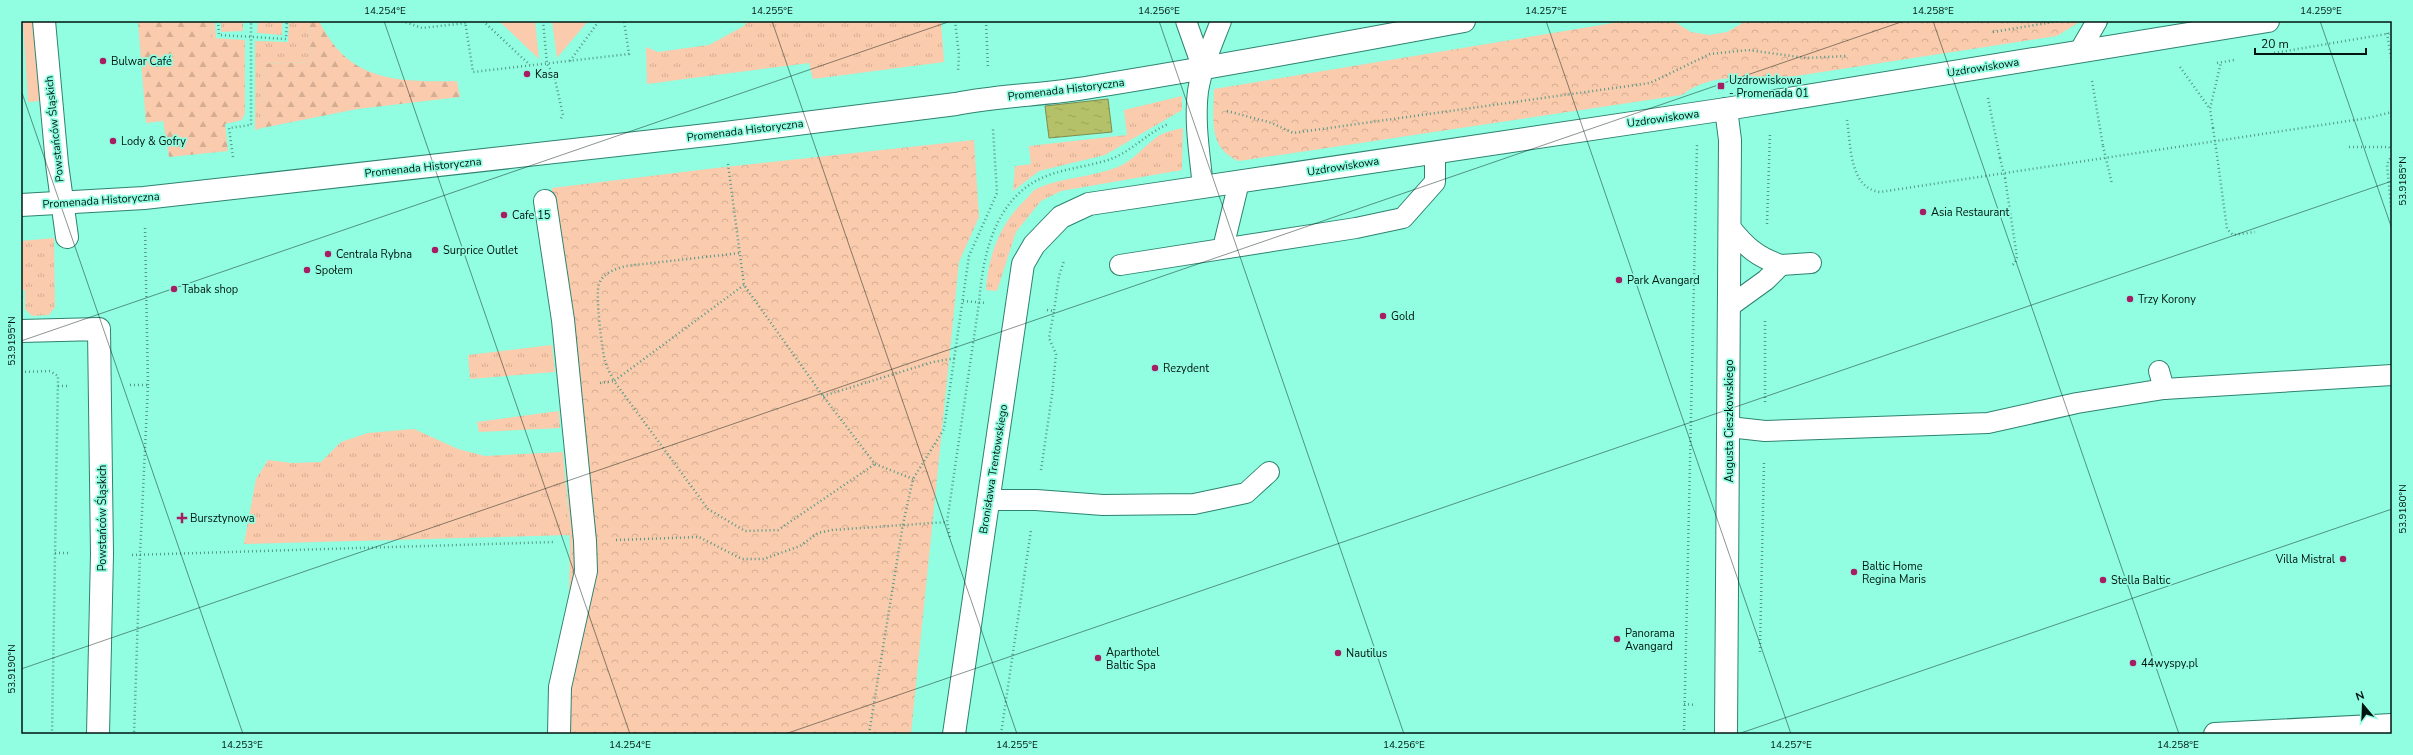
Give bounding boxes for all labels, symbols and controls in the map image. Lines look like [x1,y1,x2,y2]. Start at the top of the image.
text: 14.254°E [364,4,406,18]
text: 14.255°E [751,4,793,18]
text: 14.256°E [1138,4,1180,18]
text: 14.257°E [1525,4,1567,18]
text: 14.258°E [1912,4,1954,18]
text: 14.259°E [2300,4,2342,18]
scale bar [2255,30,2366,56]
text: 20 m [2261,36,2289,52]
place label: Bulwar Café [111,54,172,69]
street label: Uzdrowiskowa [1946,54,2020,81]
marker: Bulwar Café [98,56,108,66]
place label: Kasa [535,67,559,82]
marker: Kasa [522,69,532,79]
place label: Uzdrowiskowa - Promenada 01 [1729,73,1809,101]
street label: Powstańców Śląskich [40,75,68,183]
street label: Promenada Historyczna [1007,75,1125,104]
marker: Uzdrowiskowa - Promenada 01 [1716,81,1726,91]
street label: Uzdrowiskowa [1626,106,1700,131]
street label: Promenada Historyczna [686,116,804,145]
place label: Lody & Gofry [121,134,186,149]
marker: Lody & Gofry [108,136,118,146]
street label: Uzdrowiskowa [1306,153,1380,180]
street label: Promenada Historyczna [364,154,482,181]
text: 53.9185°N [2396,156,2410,206]
street label: Promenada Historyczna [42,189,160,212]
place label: Asia Restaurant [1931,205,2010,220]
marker: Asia Restaurant [1918,207,1928,217]
place label: Cafe 15 [512,208,551,223]
marker: Cafe 15 [499,210,509,220]
place label: Surprice Outlet [443,243,518,258]
marker: Surprice Outlet [430,245,440,255]
place label: Centrala Rybna [336,247,412,262]
marker: Centrala Rybna [323,249,333,259]
place label: Społem [315,263,353,278]
marker: Społem [302,265,312,275]
place label: Park Avangard [1627,273,1700,288]
marker: Park Avangard [1614,275,1624,285]
place label: Tabak shop [182,282,238,297]
marker: Tabak shop [169,284,179,294]
place label: Trzy Korony [2138,292,2196,307]
marker: Trzy Korony [2125,294,2135,304]
place label: Gold [1391,309,1415,324]
marker: Gold [1378,311,1388,321]
text: 53.9195°N [5,316,19,366]
street label: Augusta Cieszkowskiego [1722,360,1737,482]
place label: Rezydent [1163,361,1209,376]
marker: Rezydent [1150,363,1160,373]
street label: Bronisława Trentowskiego [976,403,1011,535]
street label: Powstańców Śląskich [94,465,110,571]
text: 53.9180°N [2396,484,2410,534]
place label: Bursztynowa [190,511,255,526]
marker: Bursztynowa [177,513,187,523]
place label: Villa Mistral [2275,552,2336,567]
marker: Villa Mistral [2338,554,2348,564]
place label: Baltic Home Regina Maris [1862,559,1926,587]
marker: Baltic Home Regina Maris [1849,567,1859,577]
place label: Stella Baltic [2111,573,2170,588]
marker: Stella Baltic [2098,575,2108,585]
place label: Panorama Avangard [1625,626,1675,654]
marker: Panorama Avangard [1612,634,1622,644]
text: 53.9190°N [5,644,19,694]
place label: Aparthotel Baltic Spa [1106,645,1160,673]
place label: Nautilus [1346,646,1387,661]
marker: Nautilus [1333,648,1343,658]
marker: Aparthotel Baltic Spa [1093,653,1103,663]
place label: 44wyspy.pl [2141,656,2199,671]
marker: 44wyspy.pl [2128,658,2138,668]
north arrow [2343,685,2383,725]
text: N [2354,688,2366,704]
text: 14.253°E [221,738,263,752]
text: 14.254°E [609,738,651,752]
text: 14.255°E [996,738,1038,752]
text: 14.256°E [1383,738,1425,752]
text: 14.257°E [1770,738,1812,752]
text: 14.258°E [2157,738,2199,752]

